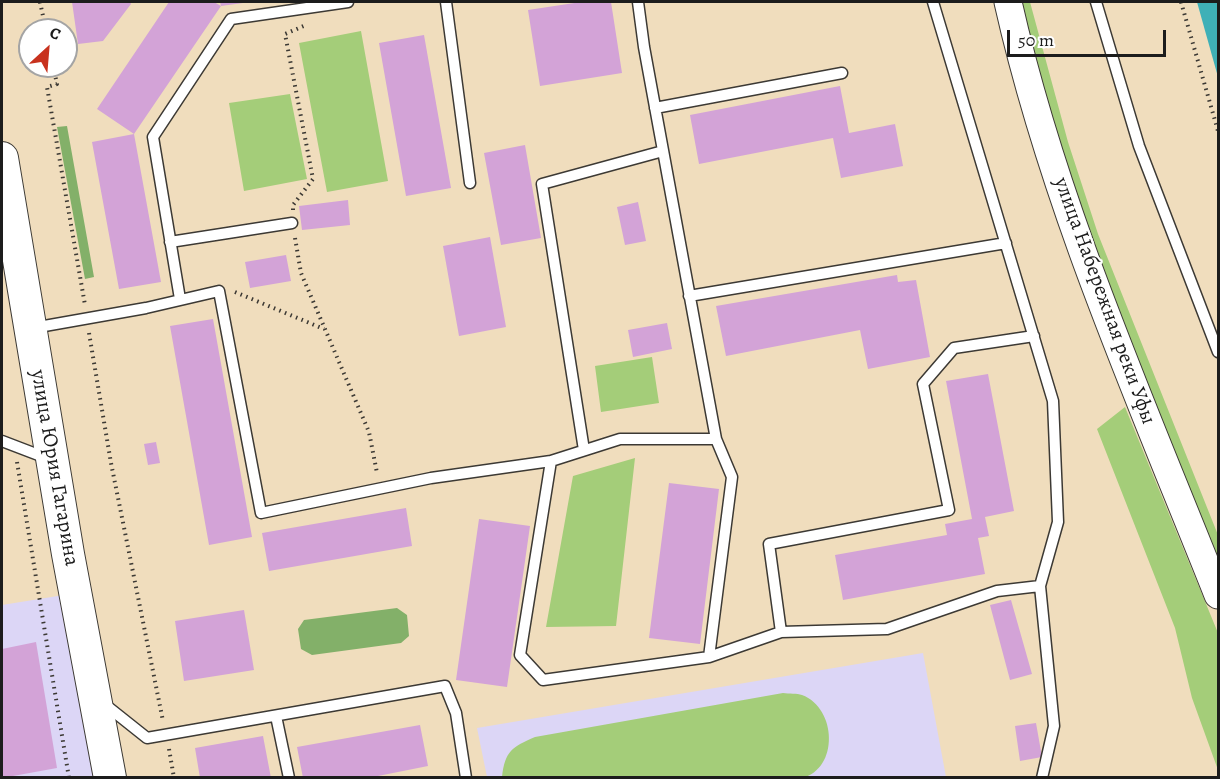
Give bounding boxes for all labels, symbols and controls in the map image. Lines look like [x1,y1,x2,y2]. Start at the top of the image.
north arrow [18,18,78,78]
scale bar [1010,18,1169,56]
text: С [46,22,64,46]
text: 50 m [1018,28,1054,52]
street label: улица Набережная реки Уфы [1048,174,1160,428]
street label: улица Юрия Гагарина [24,368,84,568]

